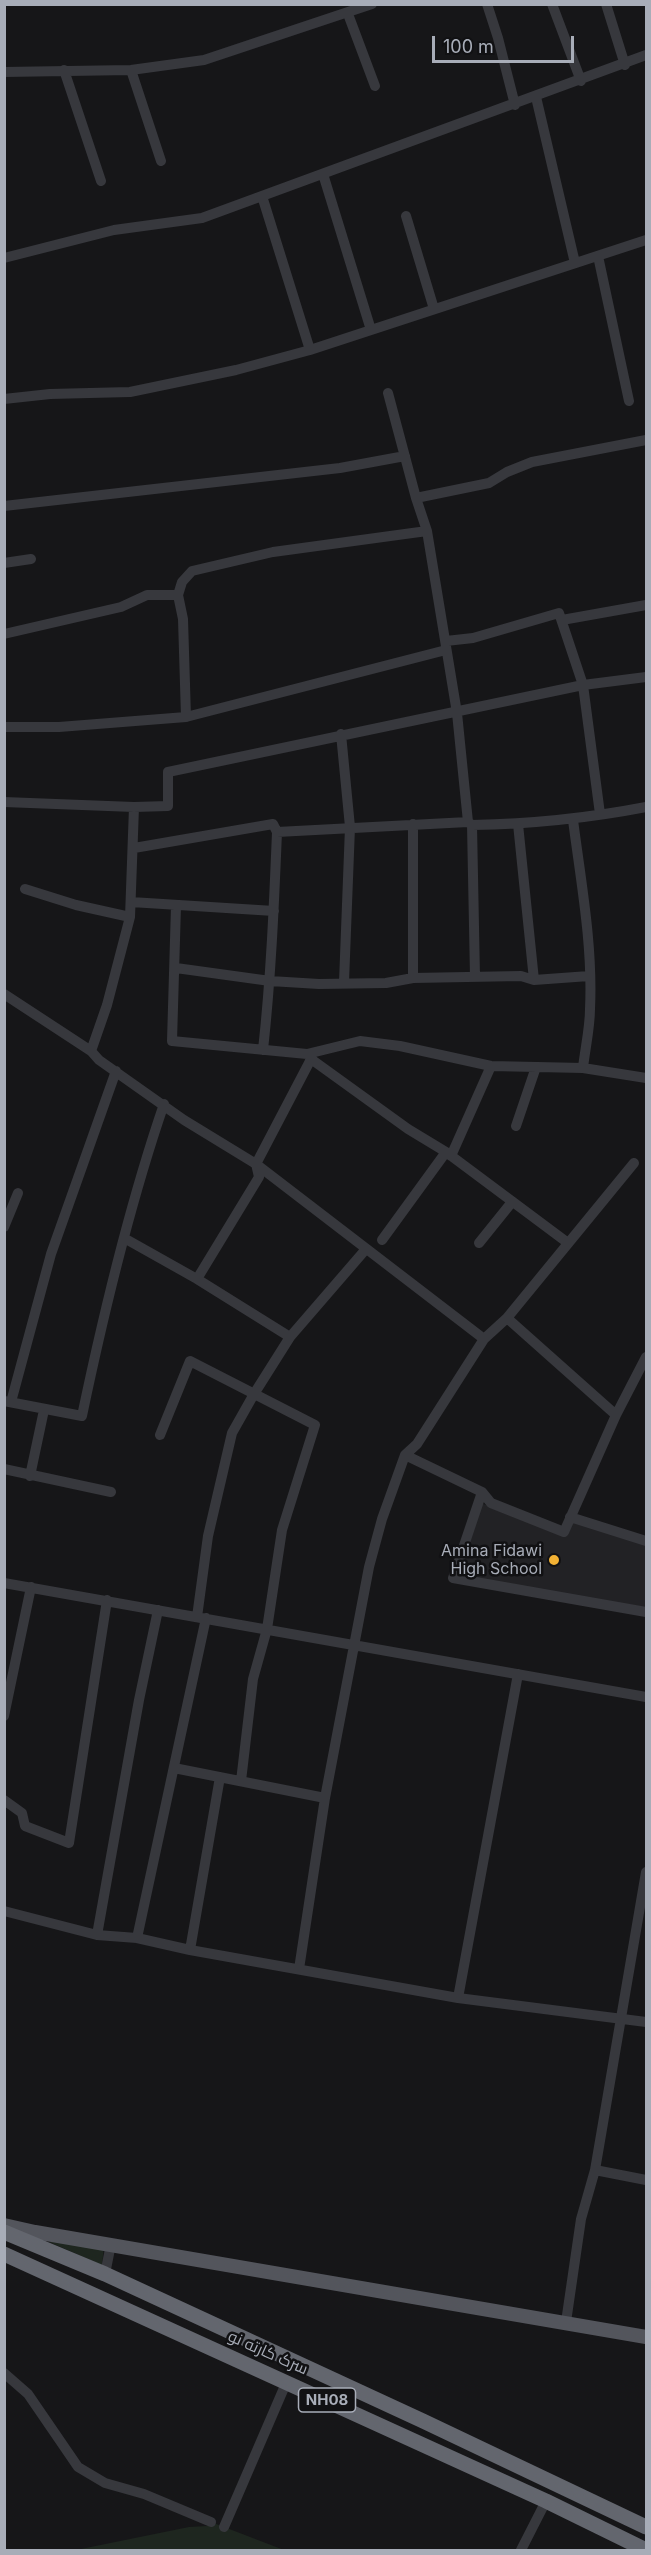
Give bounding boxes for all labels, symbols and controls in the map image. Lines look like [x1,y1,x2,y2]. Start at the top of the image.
scale bar [435,24,578,62]
text: 100 m [443,36,494,57]
place label: Amina Fidawi High School [441,1541,542,1579]
marker: Amina Fidawi High School [547,1553,561,1567]
street label: سرک کارته نو [225,2327,311,2379]
road number: NH08 [298,2388,356,2412]

